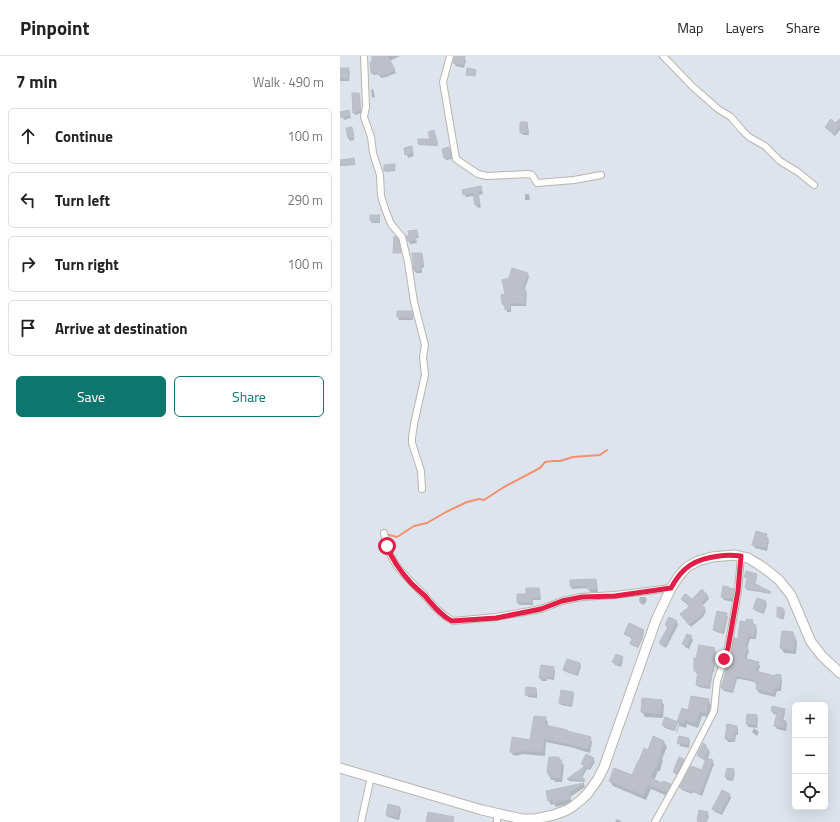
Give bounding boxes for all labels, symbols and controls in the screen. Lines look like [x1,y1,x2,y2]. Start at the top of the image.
text: Pinpoint [20,13,89,42]
text: Map [677,17,703,38]
text: Layers [725,17,764,38]
text: Share [786,17,820,38]
text: 7 min [16,69,57,95]
text: Walk · 490 m [253,72,324,92]
icon: ahead [17,125,39,147]
text: Continue [55,125,113,148]
text: 100 m [287,126,323,146]
icon: left [17,189,39,211]
text: Turn left [55,189,110,212]
text: 290 m [287,190,323,210]
icon: right [17,253,39,275]
text: Turn right [55,253,119,276]
text: 100 m [287,254,323,274]
icon: arrive [17,317,39,339]
text: Arrive at destination [55,317,188,340]
button: Save [16,376,166,417]
button: Share [174,376,324,417]
route start [378,537,396,555]
route end [715,650,733,668]
map controls [792,702,828,810]
button: + [792,702,828,738]
button: − [792,738,828,774]
button: locate [792,774,828,810]

